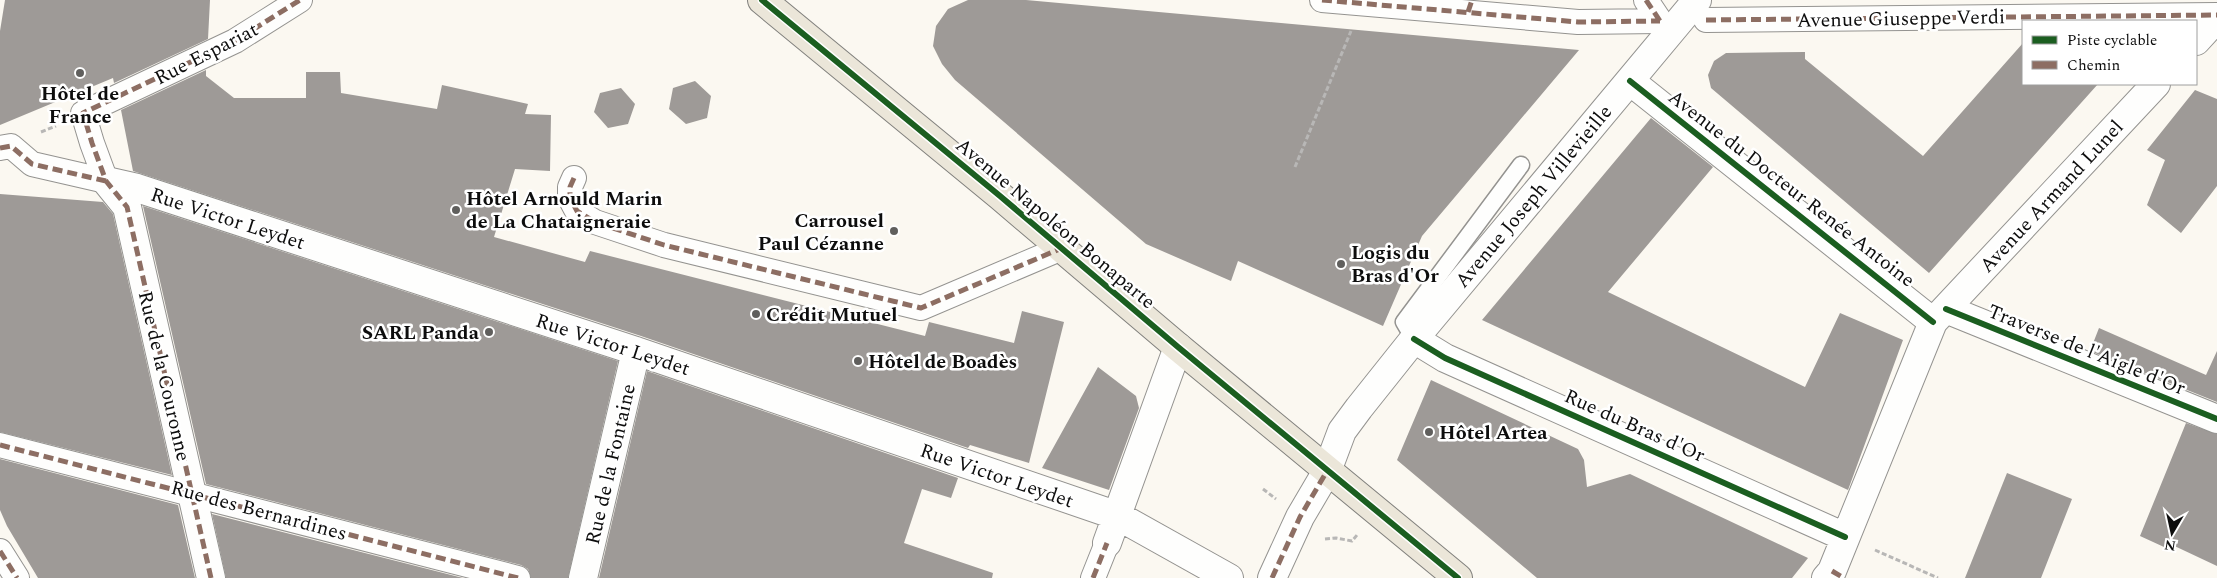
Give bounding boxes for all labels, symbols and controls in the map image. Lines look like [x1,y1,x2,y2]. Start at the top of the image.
street label: Avenue Giuseppe Verdi [1797,2,2006,36]
street label: Rue Espariat [149,15,264,93]
legend [2022,20,2197,85]
text: Piste cyclable [2067,29,2157,52]
text: Chemin [2067,54,2120,77]
marker: Hôtel de France [74,67,86,79]
place label: Hôtel de France [41,79,119,132]
street label: Avenue du Docteur Renée Antoine [1661,83,1921,295]
street label: Avenue Joseph Villevieille [1448,98,1620,295]
street label: Avenue Armand Lunel [1973,113,2131,280]
street label: Avenue Napoléon Bonaparte [949,131,1162,317]
street label: Rue Victor Leydet [147,180,309,258]
place label: Hôtel Arnould Marin de La Chataigneraie [466,184,663,237]
marker: Hôtel Arnould Marin de La Chataigneraie [450,204,462,216]
place label: Carrousel Paul Cézanne [758,206,884,259]
marker: Carrousel Paul Cézanne [888,225,900,237]
place label: Logis du Bras d'Or [1351,238,1439,291]
marker: Logis du Bras d'Or [1335,258,1347,270]
street label: Rue de la Couronne [130,288,198,464]
street label: Traverse de l'Aigle d'Or [1983,297,2190,403]
place label: Crédit Mutuel [766,300,898,330]
street label: Rue Victor Leydet [532,306,694,384]
marker: Crédit Mutuel [750,308,762,320]
place label: SARL Panda [362,318,480,348]
marker: SARL Panda [483,326,495,338]
place label: Hôtel de Boadès [868,347,1017,377]
marker: Hôtel de Boadès [852,355,864,367]
street label: Rue de la Fontaine [578,381,644,548]
street label: Rue du Bras d'Or [1559,381,1710,470]
place label: Hôtel Artea [1439,418,1548,448]
marker: Hôtel Artea [1423,426,1435,438]
street label: Rue Victor Leydet [916,436,1077,516]
street label: Rue des Bernardines [167,473,350,549]
north arrow [2147,508,2197,558]
text: N [2163,534,2177,557]

